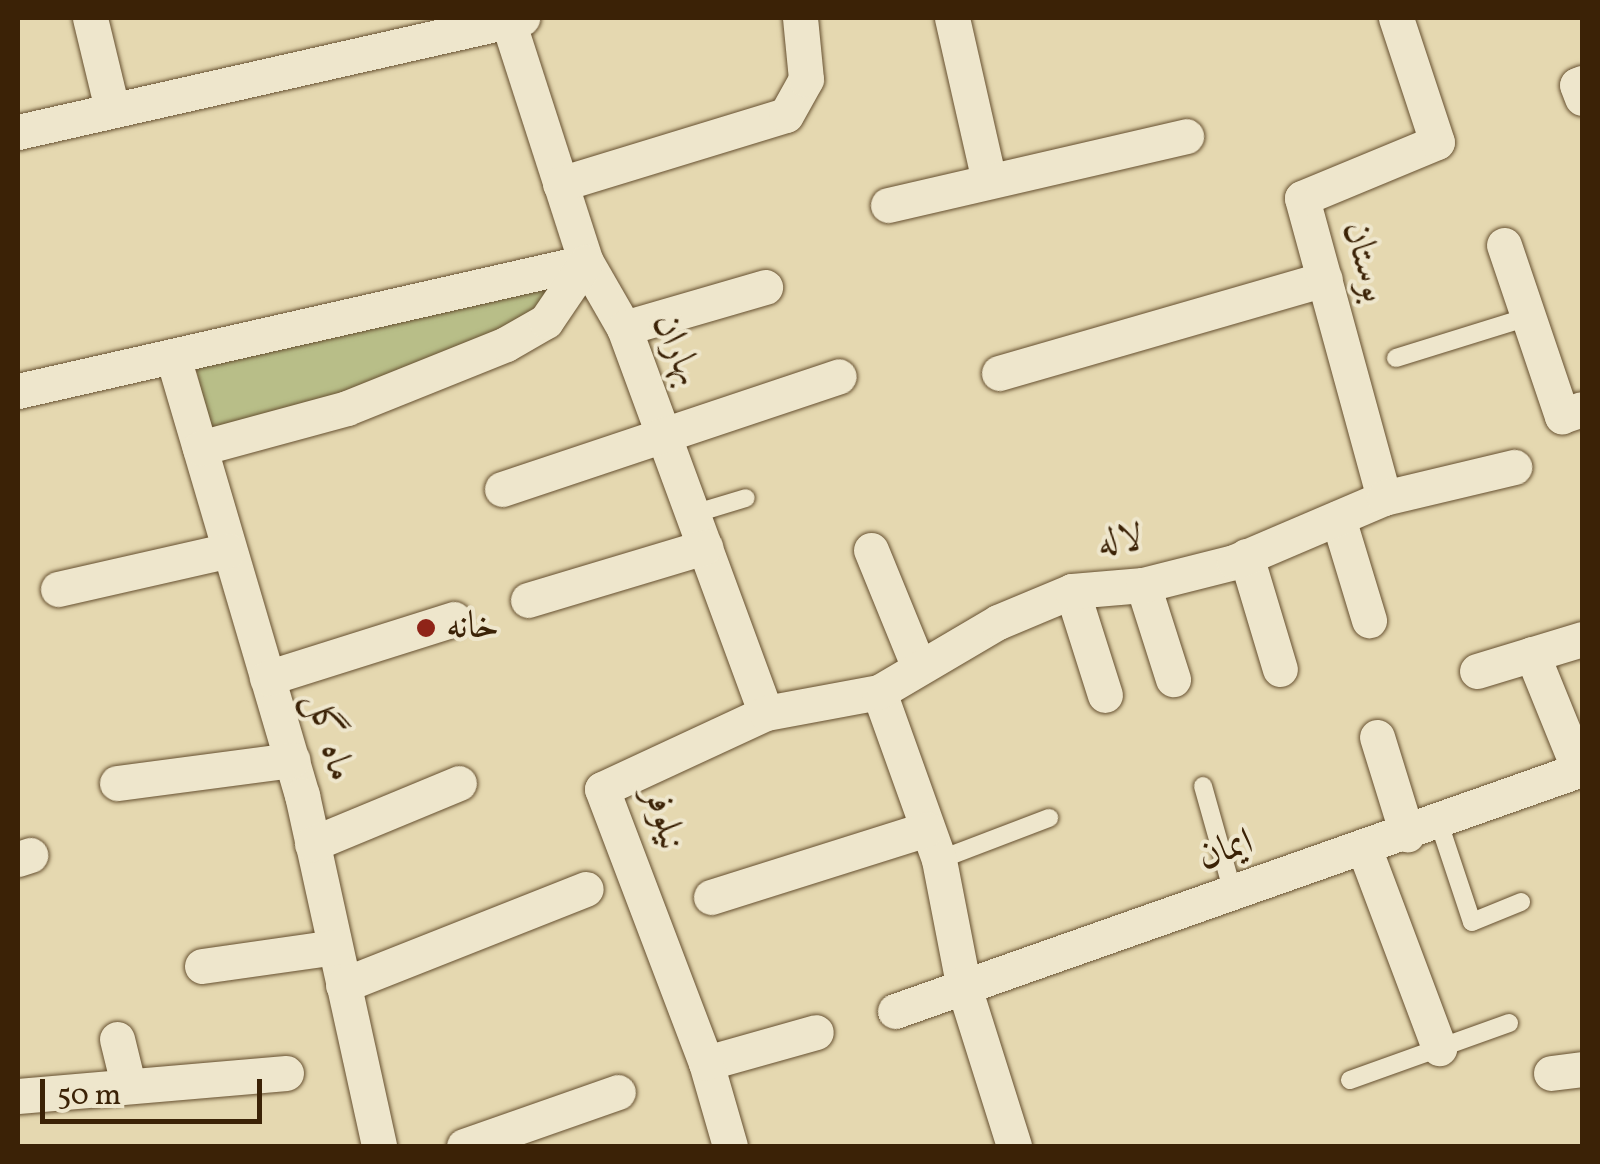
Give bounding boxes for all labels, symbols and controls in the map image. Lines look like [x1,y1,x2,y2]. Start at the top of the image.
street label: بوستان [1331,217,1397,307]
street label: بهاران [641,307,711,393]
street label: لاله [1094,516,1146,568]
place label: خانه [446,605,499,651]
marker: خانه [415,617,437,639]
street label: ماه گل [294,687,362,787]
street label: نیلوفر [632,783,694,855]
street label: ایمان [1192,820,1260,882]
scale bar [45,1059,268,1121]
text: 50 m [57,1075,121,1117]

